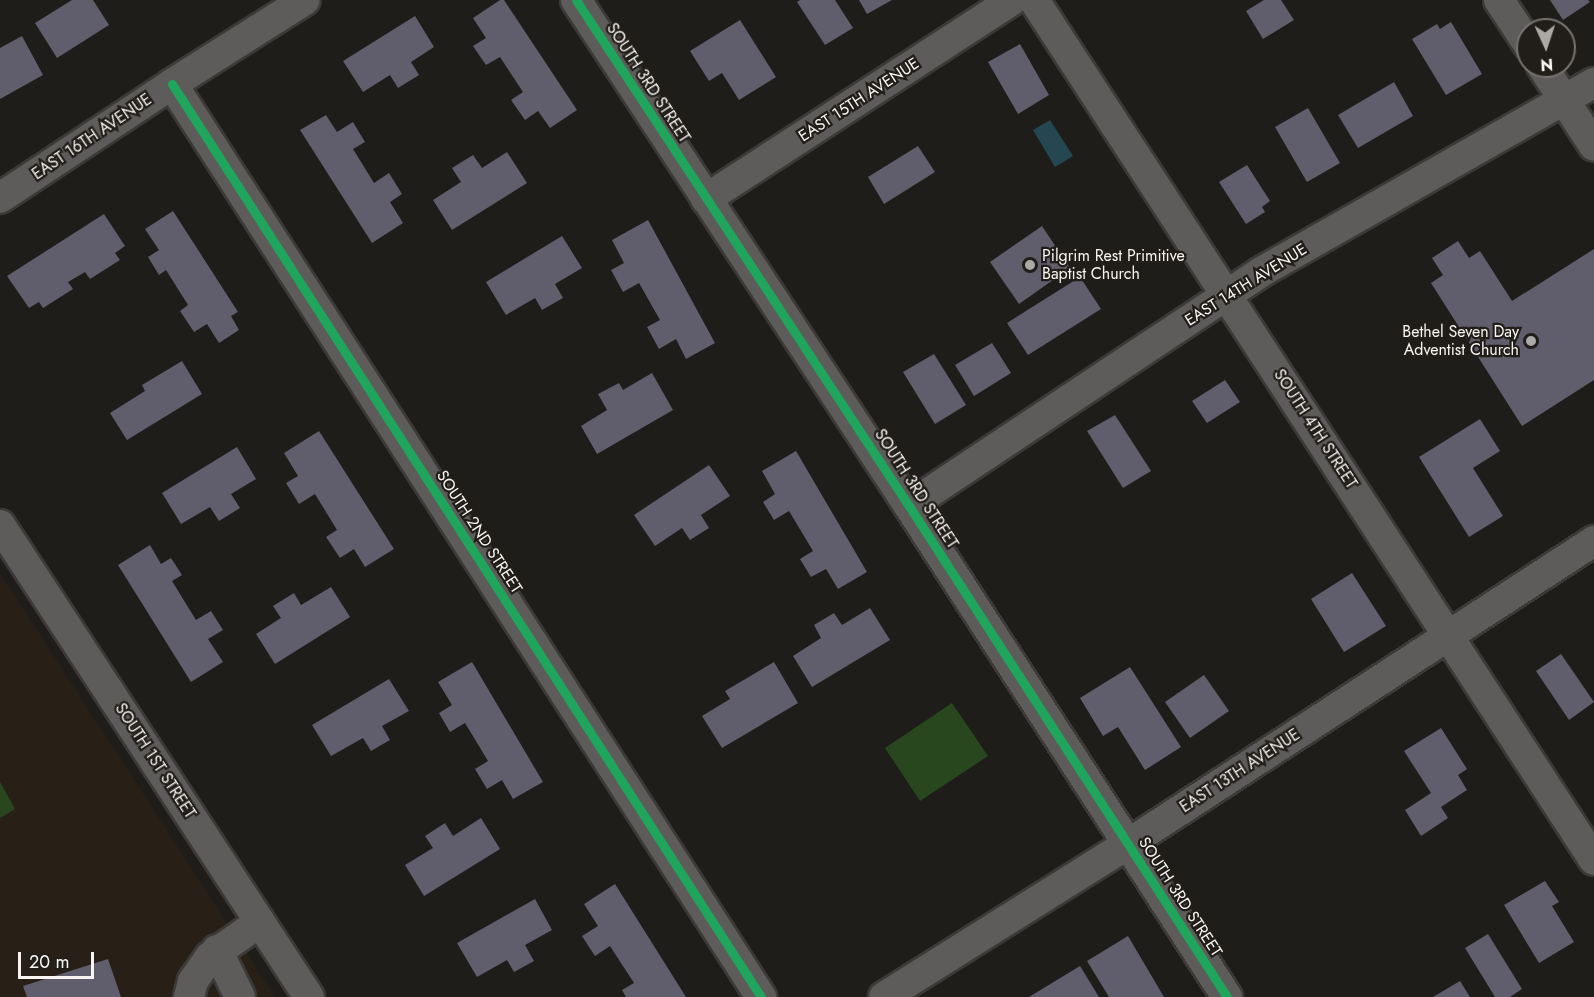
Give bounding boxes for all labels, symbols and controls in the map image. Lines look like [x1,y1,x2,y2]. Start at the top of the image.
north arrow [1516,18,1576,78]
street label: SOUTH 3RD STREET [602,20,694,146]
text: N [1540,53,1554,76]
street label: EAST 15TH AVENUE [795,54,923,146]
street label: EAST 16TH AVENUE [29,90,155,184]
street label: EAST 14TH AVENUE [1182,240,1310,330]
place label: Pilgrim Rest Primitive Baptist Church [1042,246,1185,284]
marker: Pilgrim Rest Primitive Baptist Church [1023,258,1037,272]
place label: Bethel Seven Day Adventist Church [1402,322,1519,360]
marker: Bethel Seven Day Adventist Church [1524,334,1538,348]
street label: SOUTH 4TH STREET [1269,366,1361,492]
street label: SOUTH 3RD STREET [870,426,962,552]
street label: SOUTH 2ND STREET [432,467,526,597]
street label: SOUTH 1ST STREET [111,700,199,822]
street label: EAST 13TH AVENUE [1176,725,1304,817]
street label: SOUTH 3RD STREET [1134,834,1226,960]
scale bar [21,940,98,978]
text: 20 m [29,949,69,975]

